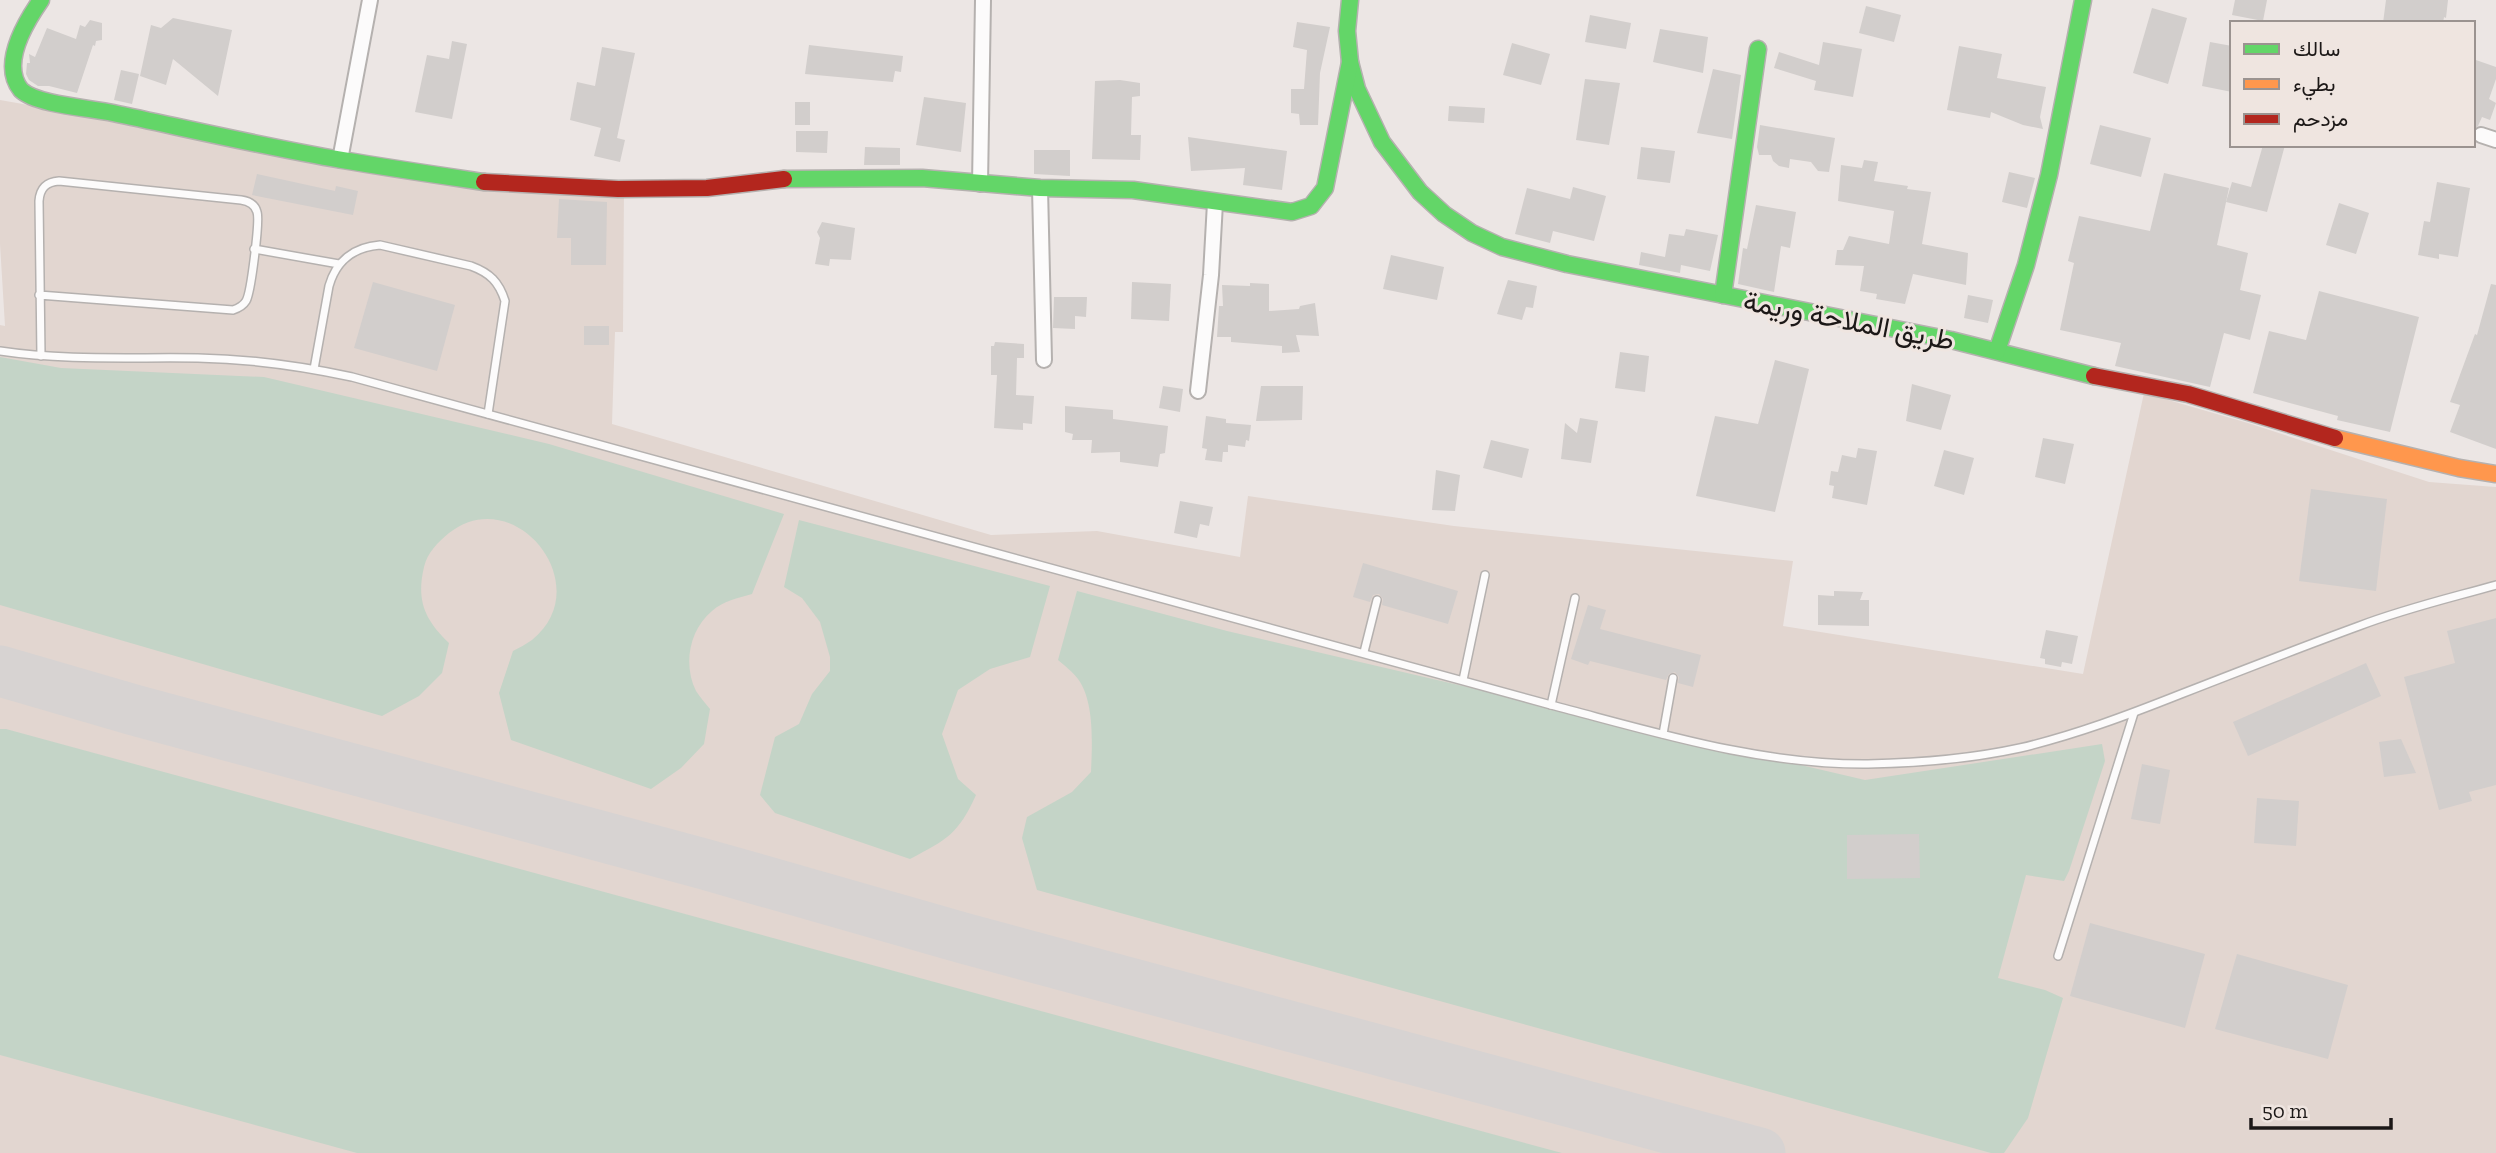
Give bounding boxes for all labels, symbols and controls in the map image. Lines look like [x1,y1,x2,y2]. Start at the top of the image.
legend [2230,21,2475,147]
text: سالك [2293,36,2340,61]
text: بطيء [2293,71,2336,101]
text: مزدحم [2293,106,2348,133]
street label: طريق الملاحة وريمة [1740,284,1957,358]
scale bar [2251,1086,2391,1130]
text: 50 m [2262,1098,2308,1123]

